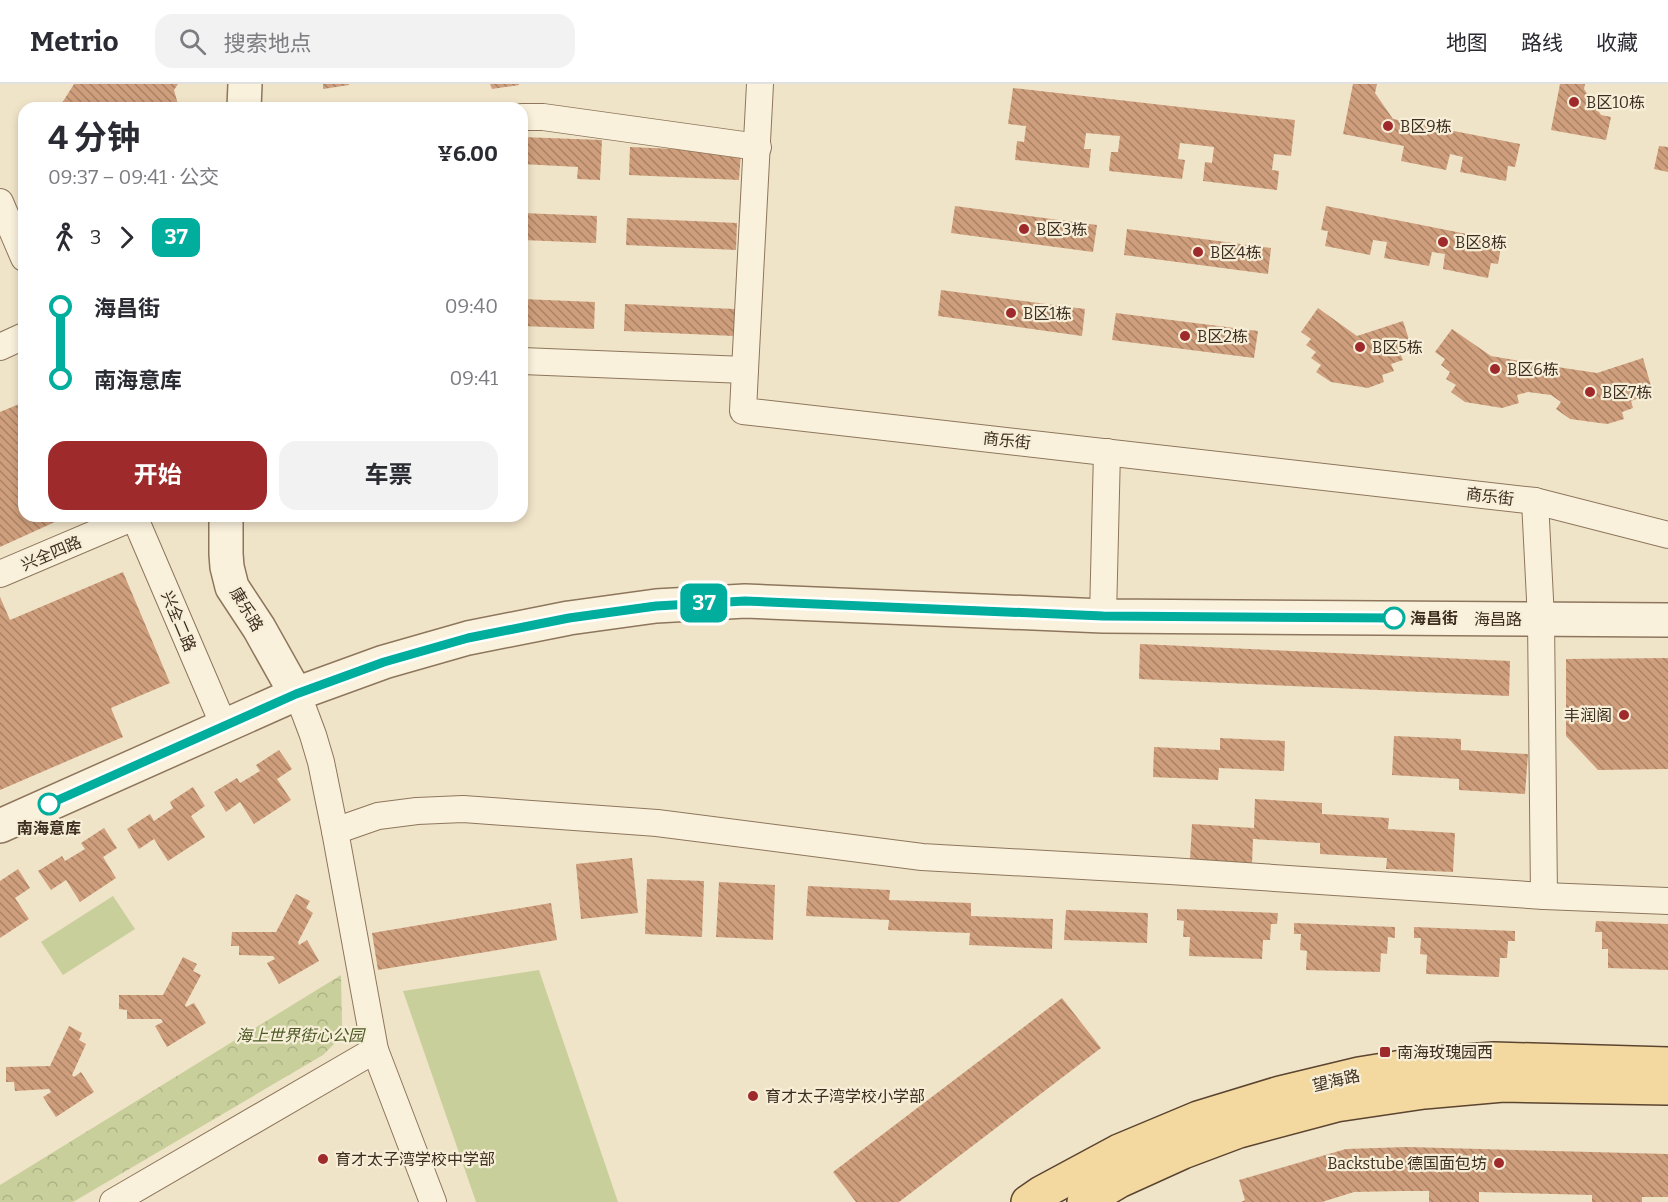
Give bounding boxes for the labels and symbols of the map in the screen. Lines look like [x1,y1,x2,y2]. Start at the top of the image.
place label: B区10栋 [1586,93,1645,112]
marker: B区10栋 [1567,95,1581,109]
place label: B区9栋 [1400,117,1452,136]
marker: B区9栋 [1381,119,1395,133]
place label: B区3栋 [1036,220,1087,239]
marker: B区3栋 [1017,222,1031,236]
place label: B区8栋 [1455,233,1507,252]
marker: B区8栋 [1436,235,1450,249]
place label: B区4栋 [1210,243,1262,262]
marker: B区4栋 [1191,245,1205,259]
place label: B区1栋 [1023,304,1072,323]
marker: B区1栋 [1004,306,1018,320]
place label: B区2栋 [1197,327,1248,346]
marker: B区2栋 [1178,329,1192,343]
place label: B区5栋 [1372,338,1423,357]
marker: B区5栋 [1353,340,1367,354]
place label: B区6栋 [1507,360,1559,379]
marker: B区6栋 [1488,362,1502,376]
place label: B区7栋 [1602,383,1652,402]
marker: B区7栋 [1583,385,1597,399]
street label: 商乐街 [982,429,1032,452]
street label: 商乐街 [1465,484,1515,509]
street label: 兴全四路 [18,532,84,575]
street label: 康乐路 [226,584,267,635]
line badge: 37 [677,584,731,622]
street label: 兴全二路 [157,588,200,654]
marker: 海昌街 [1383,607,1405,629]
place label: 海昌街 [1410,609,1458,628]
street label: 海昌路 [1474,610,1522,629]
place label: 丰润阁 [1564,706,1612,725]
marker: 丰润阁 [1617,708,1631,722]
marker: 南海意库 [38,793,60,815]
place label: 南海意库 [17,819,81,838]
park label: 海上世界街心公园 [236,1026,366,1045]
place label: 南海玫瑰园西 [1397,1043,1493,1062]
marker: 南海玫瑰园西 [1378,1045,1392,1059]
street label: 望海路 [1311,1066,1362,1095]
place label: 育才太子湾学校小学部 [765,1087,925,1106]
marker: 育才太子湾学校小学部 [746,1089,760,1103]
place label: 育才太子湾学校中学部 [335,1150,495,1169]
marker: 育才太子湾学校中学部 [316,1152,330,1166]
place label: Backstube 德国面包坊 [1327,1154,1487,1173]
marker: Backstube 德国面包坊 [1492,1156,1506,1170]

